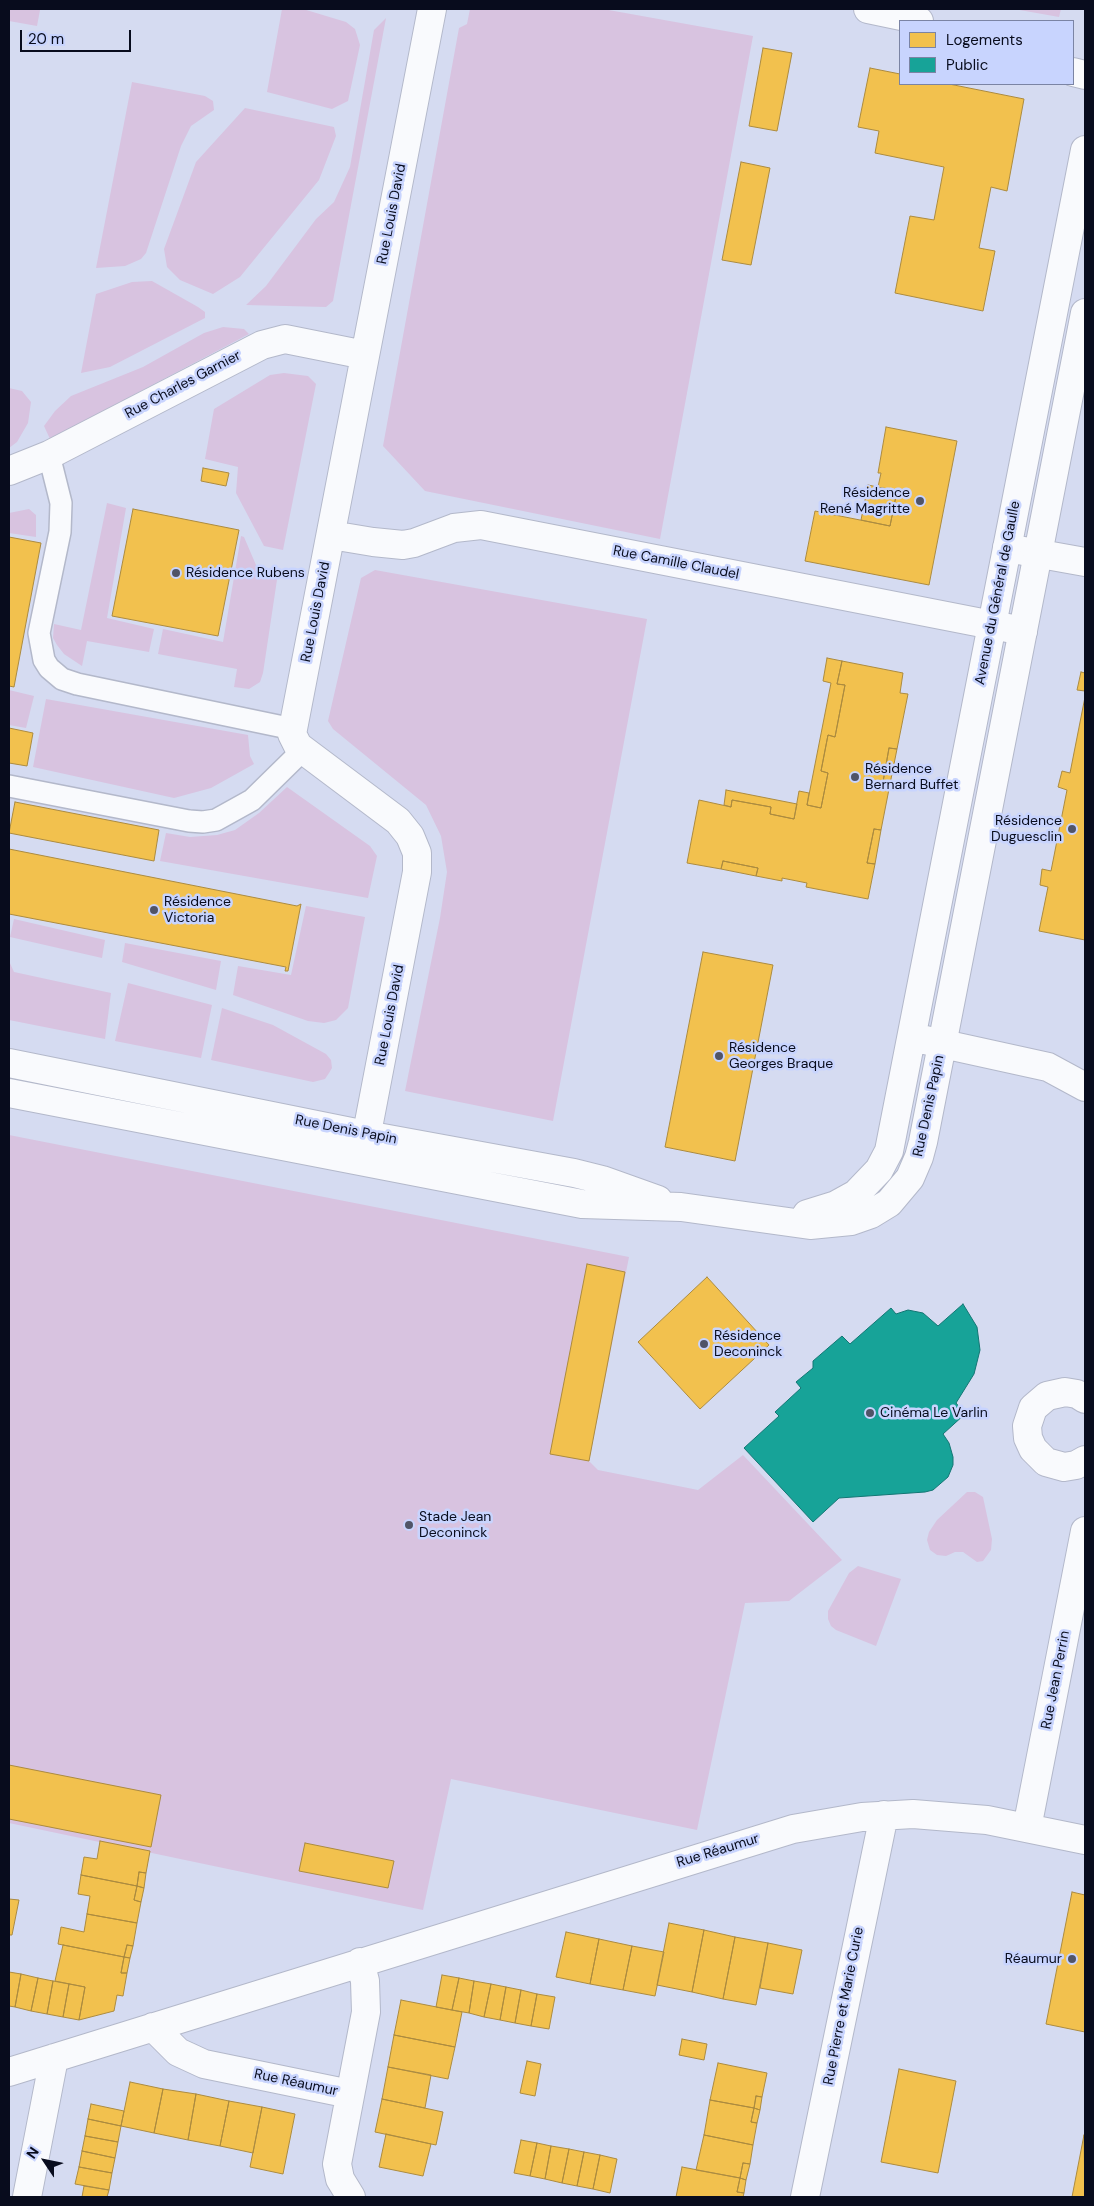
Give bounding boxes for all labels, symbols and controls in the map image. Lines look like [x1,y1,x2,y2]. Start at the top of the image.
scale bar [22,20,134,52]
legend [899,20,1074,85]
text: 20 m [28,29,64,49]
text: Logements [946,30,1023,50]
text: Public [946,55,988,75]
street label: Rue Louis David [374,162,410,266]
street label: Rue Charles Garnier [122,347,244,423]
place label: Résidence René Magritte [820,485,910,518]
marker: Résidence René Magritte [914,495,926,507]
street label: Avenue du Général de Gaulle [972,500,1024,686]
street label: Rue Camille Claudel [612,543,740,583]
street label: Rue Louis David [298,560,334,664]
place label: Résidence Rubens [186,565,305,581]
marker: Résidence Rubens [170,567,182,579]
place label: Résidence Bernard Buffet [865,761,959,794]
marker: Résidence Bernard Buffet [849,771,861,783]
place label: Résidence Duguesclin [991,813,1062,846]
marker: Résidence Duguesclin [1066,823,1078,835]
place label: Résidence Victoria [164,894,231,926]
marker: Résidence Victoria [148,904,160,916]
street label: Rue Louis David [372,963,408,1067]
place label: Résidence Georges Braque [729,1040,833,1072]
marker: Résidence Georges Braque [713,1050,725,1062]
street label: Rue Denis Papin [910,1054,948,1158]
street label: Rue Denis Papin [294,1112,398,1148]
place label: Résidence Deconinck [714,1328,782,1360]
marker: Résidence Deconinck [698,1338,710,1350]
place label: Cinéma Le Varlin [880,1405,988,1421]
marker: Cinéma Le Varlin [864,1407,876,1419]
place label: Stade Jean Deconinck [419,1509,491,1541]
marker: Stade Jean Deconinck [403,1519,415,1531]
street label: Rue Jean Perrin [1038,1629,1074,1731]
street label: Rue Réaumur [675,1831,761,1871]
street label: Rue Pierre et Marie Curie [820,1926,868,2086]
place label: Réaumur [1005,1951,1062,1967]
marker: Réaumur [1066,1953,1078,1965]
street label: Rue Réaumur [253,2066,339,2100]
north arrow [20,2136,70,2186]
text: N [22,2143,43,2162]

